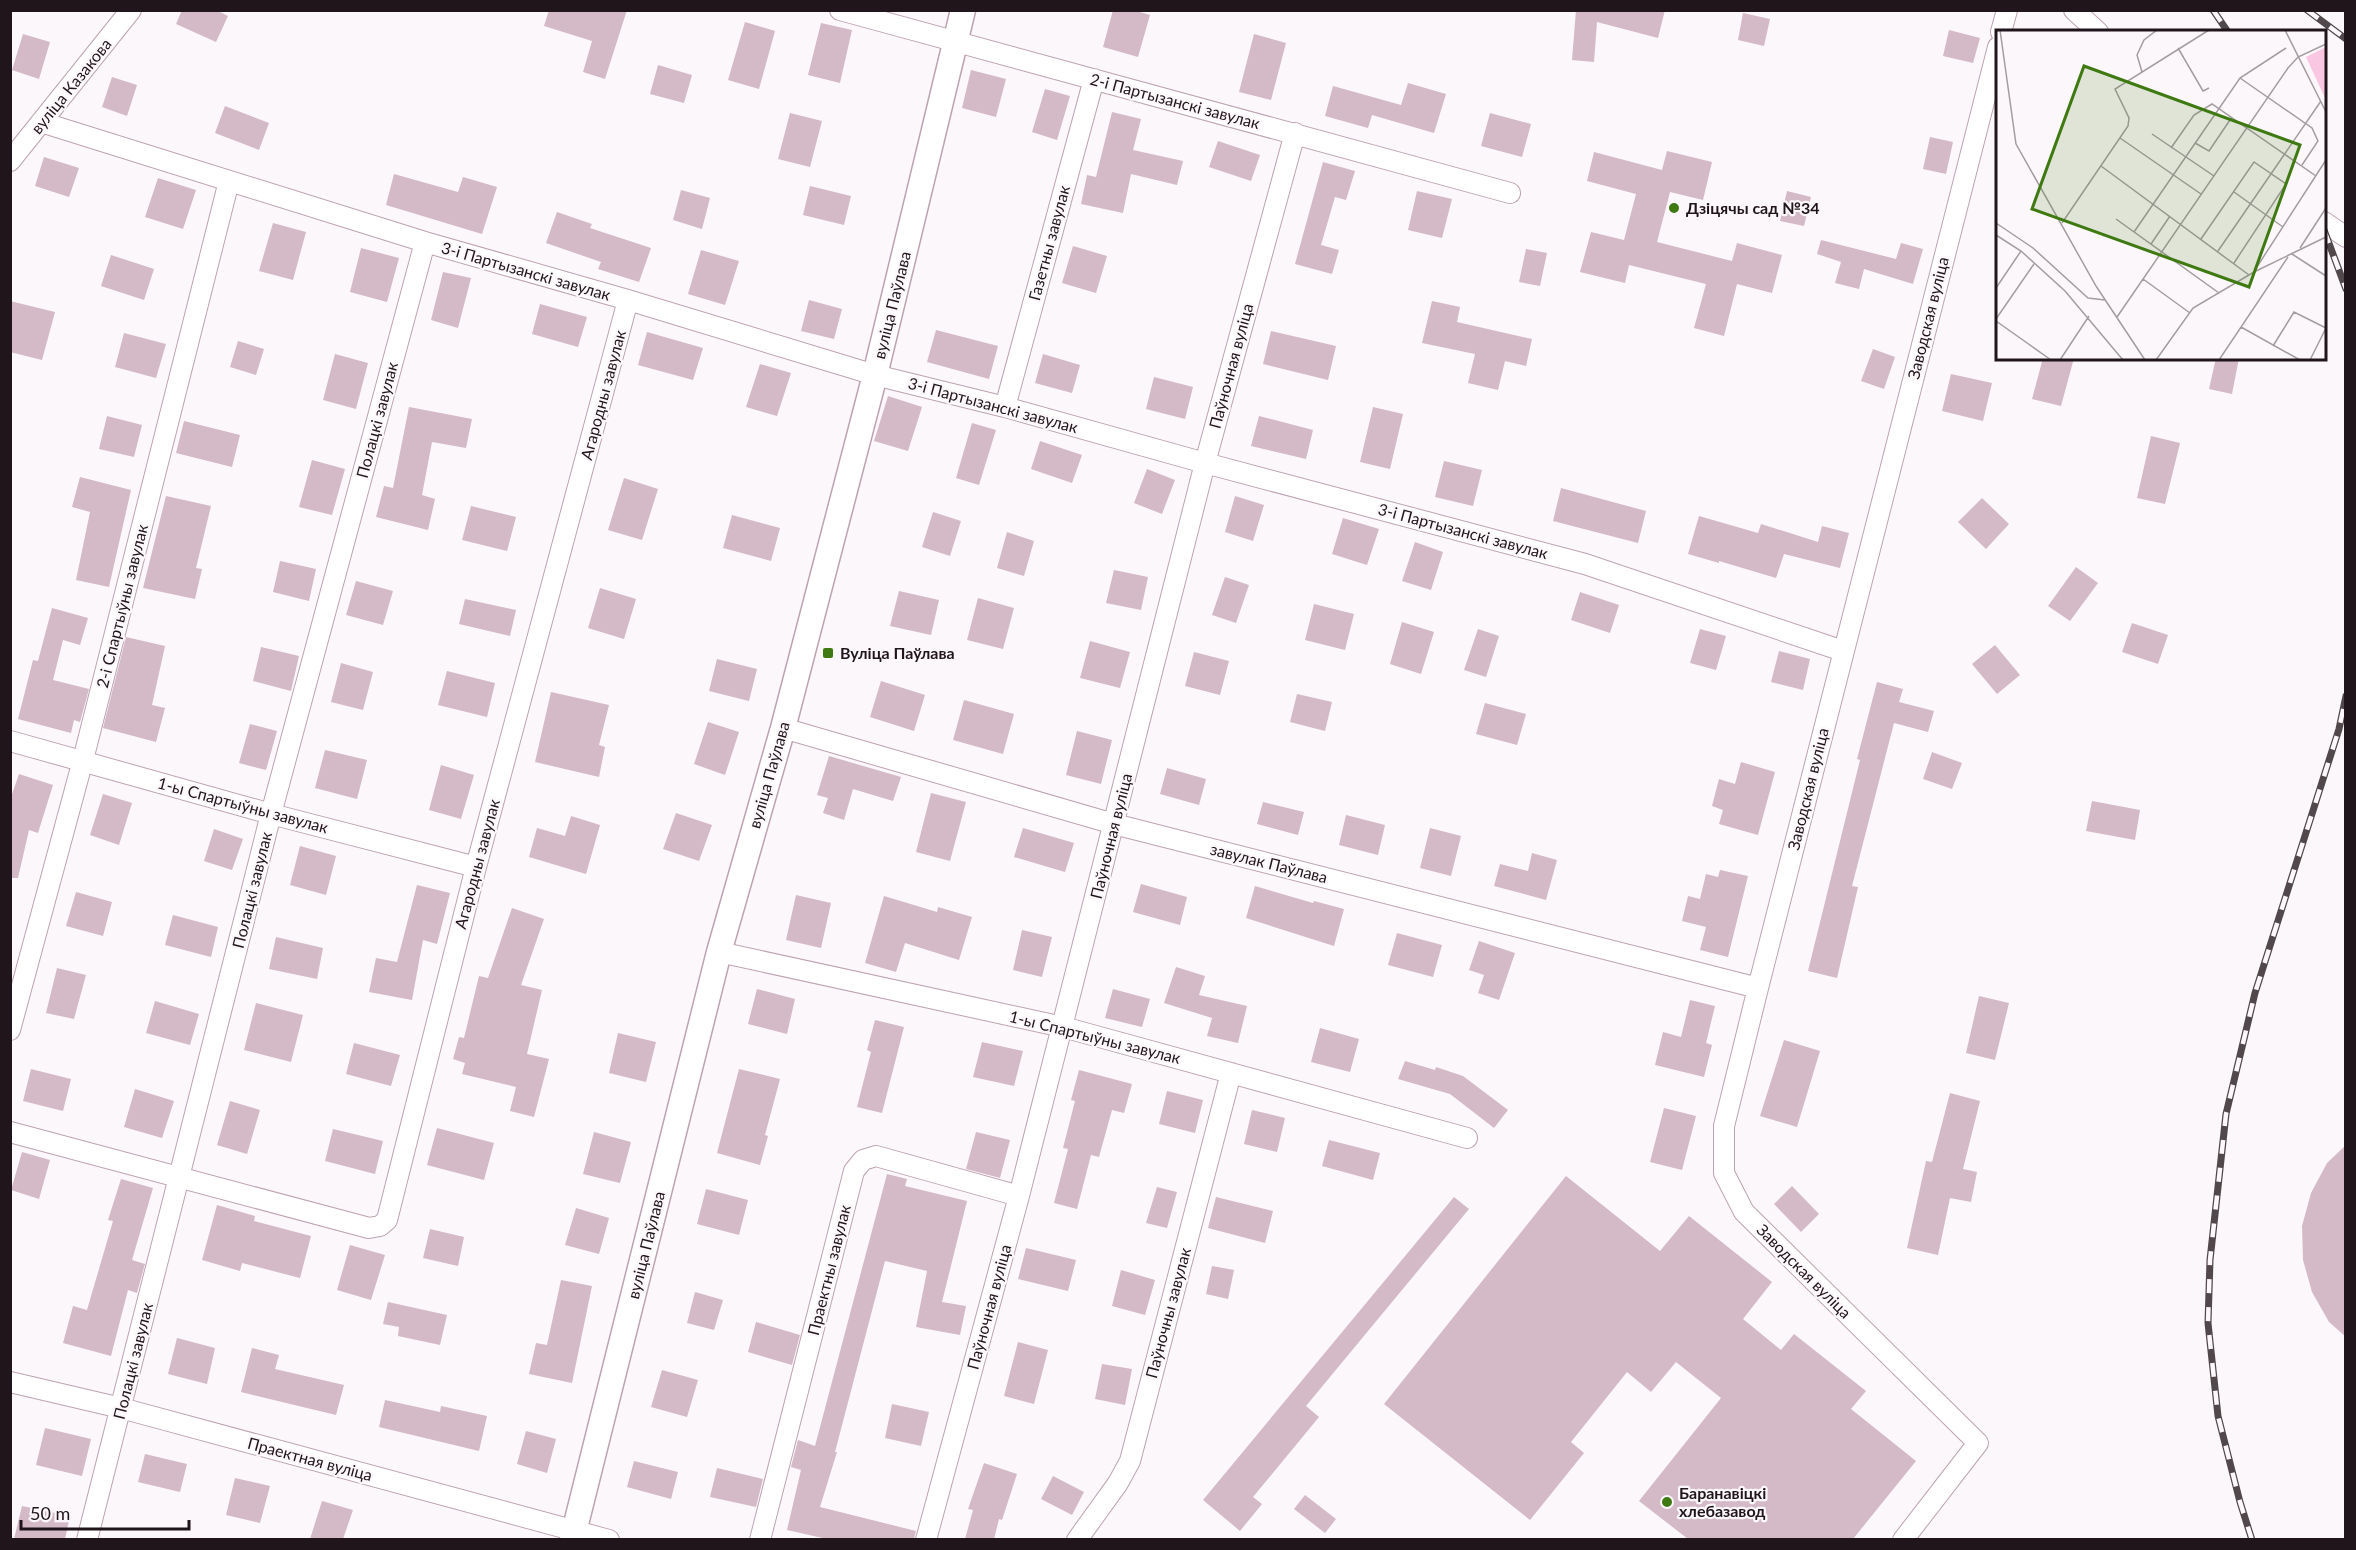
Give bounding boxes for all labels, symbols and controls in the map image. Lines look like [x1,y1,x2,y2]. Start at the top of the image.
inset map [1996,30,2326,360]
street label: вуліца Казакова [26,34,115,137]
street label: 2-і Партызанскі завулак [1088,69,1263,133]
street label: Газетны завулак [1024,183,1073,303]
place label: Дзіцячы сад №34 [1686,198,1820,217]
marker: Дзіцячы сад №34 [1667,201,1681,215]
street label: 3-і Партызанскі завулак [439,237,614,304]
street label: вуліца Паўлава [869,249,914,361]
street label: Заводская вуліца [1903,255,1952,381]
street label: Паўночная вуліца [1205,301,1256,431]
street label: Агародны завулак [576,327,629,462]
street label: Полацкі завулак [352,359,401,480]
street label: 3-і Партызанскі завулак [906,373,1081,437]
street label: 3-і Партызанскі завулак [1376,499,1551,563]
street label: 2-і Спартыўны завулак [92,521,151,690]
place label: Вуліца Паўлава [840,643,955,662]
marker: Вуліца Паўлава [821,646,835,660]
street label: вуліца Паўлава [744,719,793,830]
street label: Заводская вуліца [1783,726,1832,852]
street label: Паўночная вуліца [1086,771,1135,901]
street label: 1-ы Спартыўны завулак [156,773,331,837]
street label: Агародны завулак [450,796,503,931]
street label: Полацкі завулак [228,829,275,950]
street label: завулак Паўлава [1209,839,1330,886]
street label: 1-ы Спартыўны завулак [1008,1006,1183,1067]
street label: вуліца Паўлава [623,1189,668,1301]
street label: Праектны завулак [803,1202,854,1337]
street label: Заводская вуліца [1753,1220,1855,1322]
street label: Паўночная вуліца [963,1242,1014,1372]
street label: Паўночны завулак [1141,1245,1194,1380]
street label: Полацкі завулак [109,1300,156,1421]
street label: Праектная вуліца [246,1433,375,1484]
place label: Баранавіцкі хлебазавод [1679,1483,1766,1520]
scale bar [21,1493,189,1531]
marker: Баранавіцкі хлебазавод [1660,1495,1674,1509]
text: 50 m [30,1502,70,1524]

